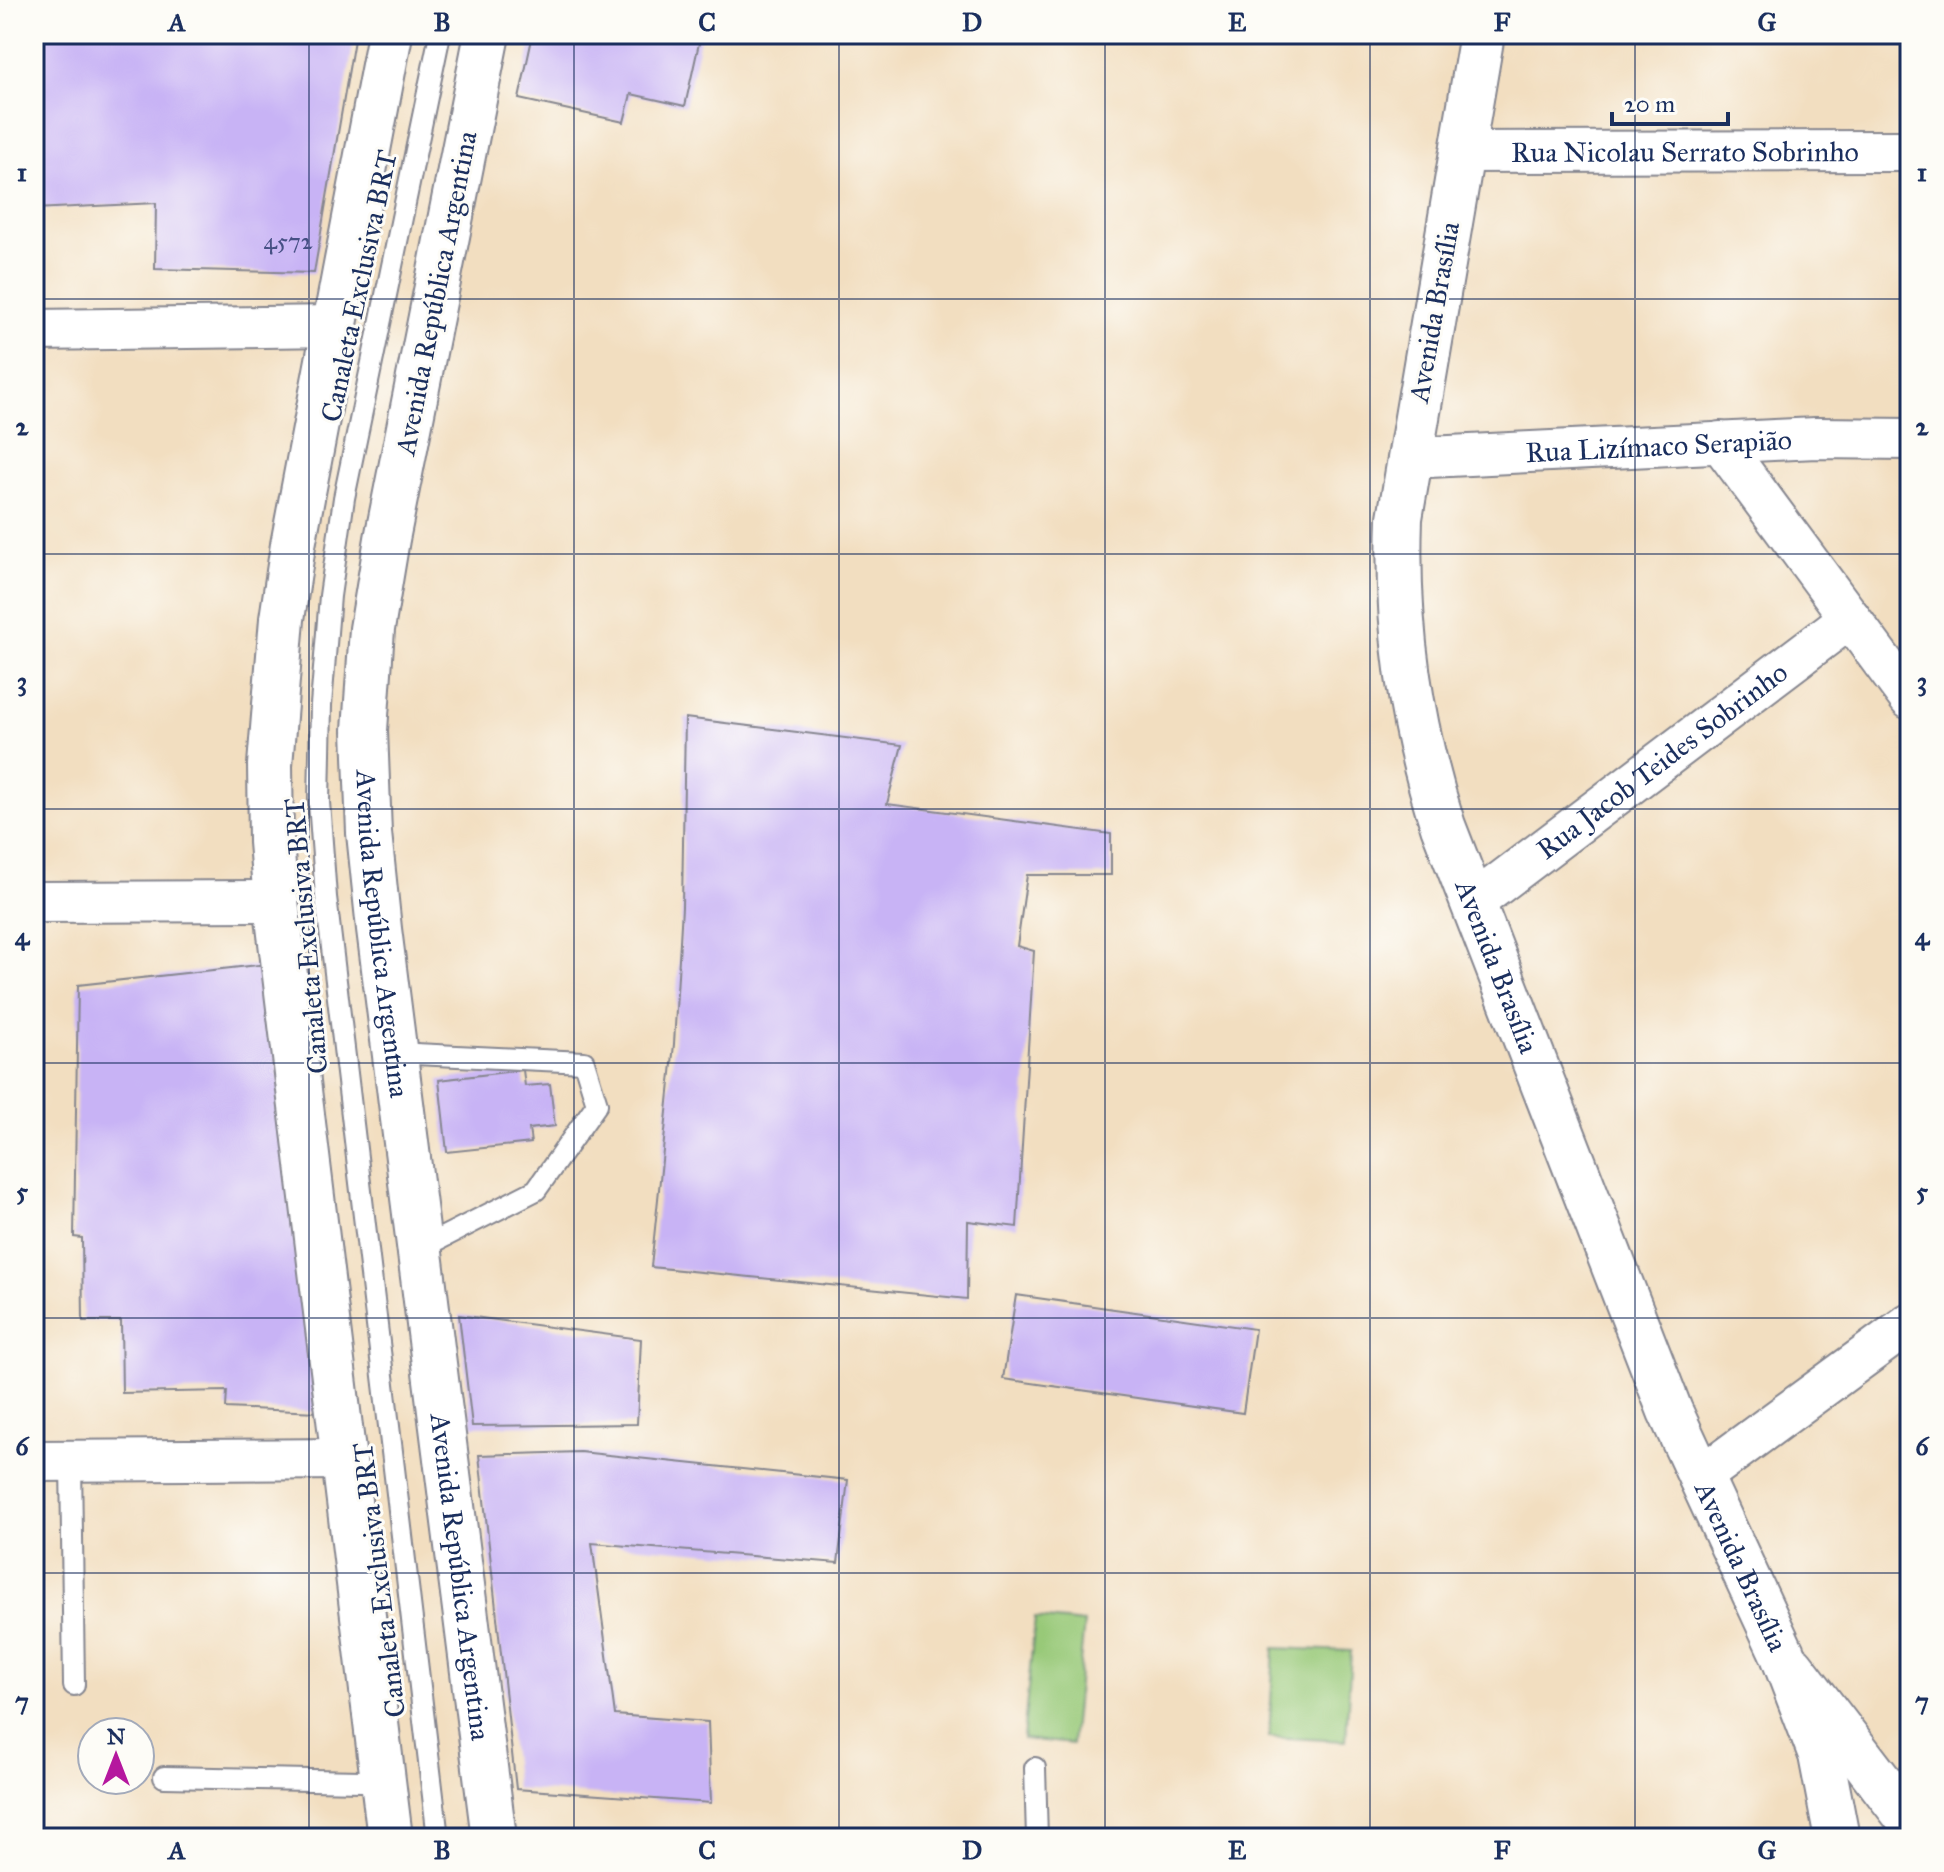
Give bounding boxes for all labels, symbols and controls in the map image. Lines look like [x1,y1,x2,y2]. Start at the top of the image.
text: A [166,6,186,38]
text: B [433,6,451,38]
text: C [698,6,716,38]
text: D [962,6,982,38]
text: E [1228,6,1247,38]
text: F [1494,6,1511,38]
text: G [1757,6,1777,38]
scale bar [1612,76,1728,126]
text: 20 m [1624,89,1675,119]
street label: Avenida República Argentina [387,128,485,459]
street label: Rua Nicolau Serrato Sobrinho [1511,134,1859,169]
street label: Canaleta Exclusiva BRT [313,147,405,425]
text: 1 [17,156,27,188]
text: 1 [1917,156,1927,188]
street label: Avenida Brasília [1401,219,1467,406]
house number: 4572 [263,226,313,256]
text: 2 [16,410,30,442]
text: 2 [1916,410,1930,442]
street label: Rua Lizímaco Serapião [1525,422,1793,470]
street label: Rua Jacob Teides Sobrinho [1529,654,1794,867]
text: 3 [17,665,27,697]
text: 3 [1917,665,1927,697]
street label: Avenida República Argentina [349,768,418,1100]
street label: Canaleta Exclusiva BRT [276,797,336,1075]
street label: Avenida Brasília [1448,874,1547,1058]
text: 4 [15,920,31,952]
text: 4 [1915,920,1931,952]
text: 5 [16,1175,29,1207]
text: 5 [1916,1175,1929,1207]
street label: Avenida República Argentina [423,1410,499,1743]
text: 6 [15,1430,30,1462]
text: 6 [1915,1430,1930,1462]
street label: Canaleta Exclusiva BRT [345,1440,413,1720]
street label: Avenida Brasília [1687,1475,1796,1657]
text: 7 [15,1685,29,1717]
text: 7 [1915,1685,1929,1717]
north arrow [76,1716,156,1796]
text: N [107,1723,126,1750]
text: A [166,1834,186,1866]
text: B [433,1834,451,1866]
text: C [698,1834,716,1866]
text: D [962,1834,982,1866]
text: E [1228,1834,1247,1866]
text: F [1494,1834,1511,1866]
text: G [1757,1834,1777,1866]

